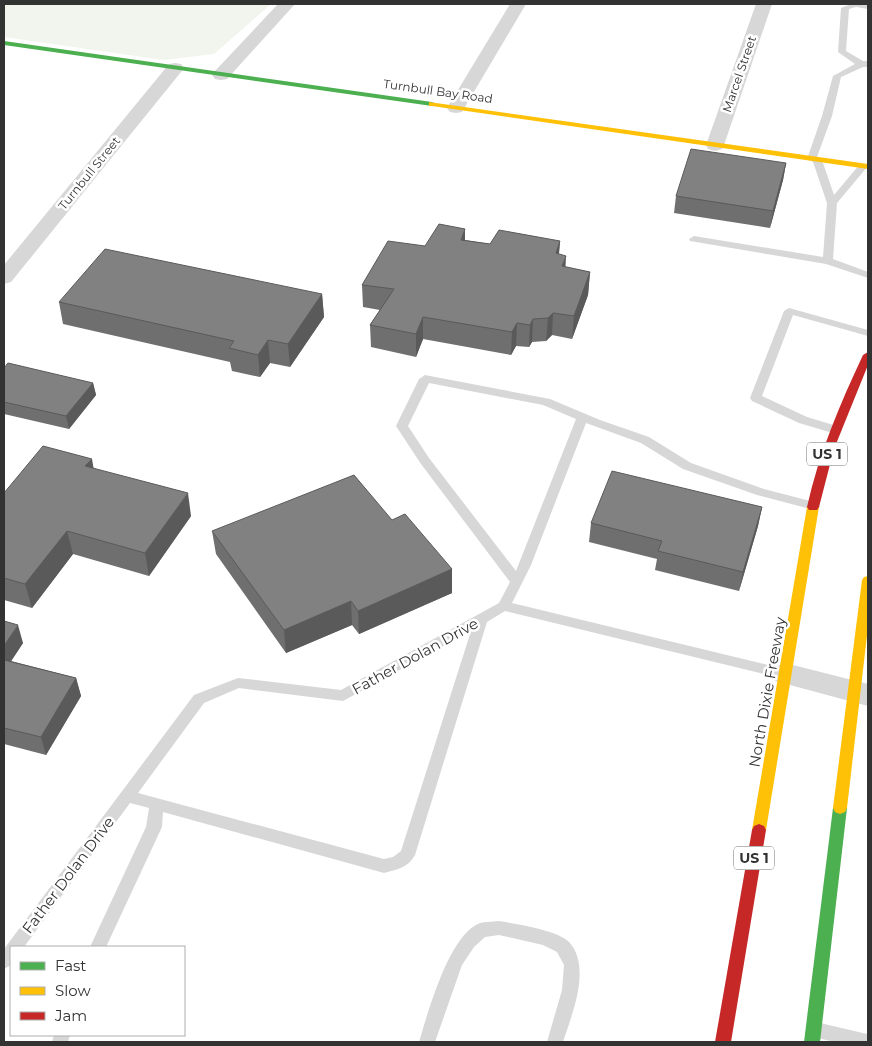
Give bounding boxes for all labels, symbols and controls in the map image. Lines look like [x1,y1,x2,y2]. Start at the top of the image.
street label: Marcel Street [719,34,759,114]
street label: Turnbull Bay Road [382,76,494,106]
street label: Turnbull Street [55,133,123,213]
road number: US 1 [807,442,847,466]
street label: Father Dolan Drive [349,613,481,699]
street label: North Dixie Freeway [744,615,790,769]
street label: Father Dolan Drive [18,813,118,937]
road number: US 1 [734,846,774,870]
legend [10,946,185,1036]
text: Fast [55,956,86,975]
text: Slow [55,981,91,1000]
text: Jam [54,1006,87,1025]

